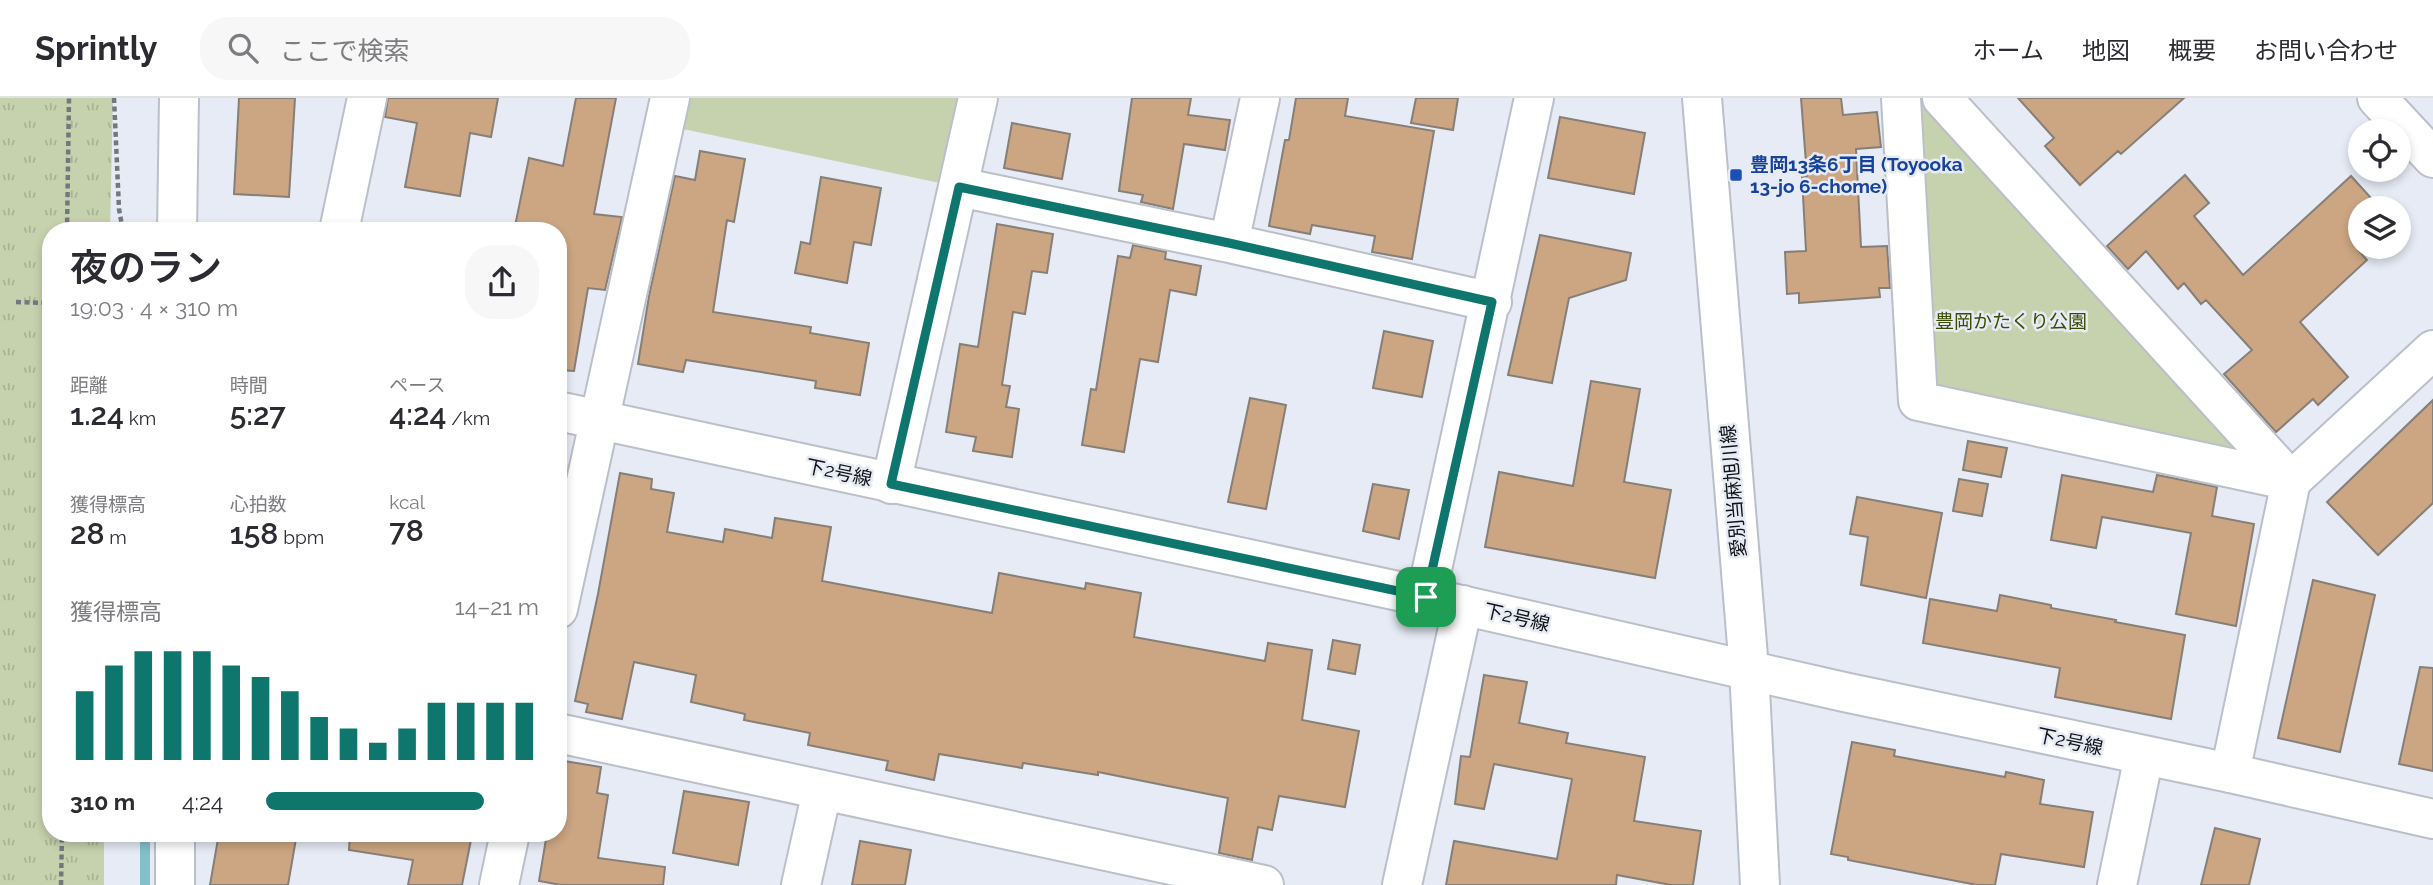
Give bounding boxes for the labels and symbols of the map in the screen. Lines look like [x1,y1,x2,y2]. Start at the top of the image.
place label: 豊岡13条6丁目 (Toyooka 13-jo 6-chome) [1750,153,1963,197]
marker: 豊岡13条6丁目 (Toyooka 13-jo 6-chome) [1728,167,1744,183]
park label: 豊岡かたくり公園 [1935,310,2087,332]
street label: 愛別当麻旭川線 [1716,424,1750,558]
street label: 下2号線 [804,454,874,490]
pin [1396,567,1456,627]
street label: 下2号線 [1482,599,1552,635]
street label: 下2号線 [2035,723,2105,759]

